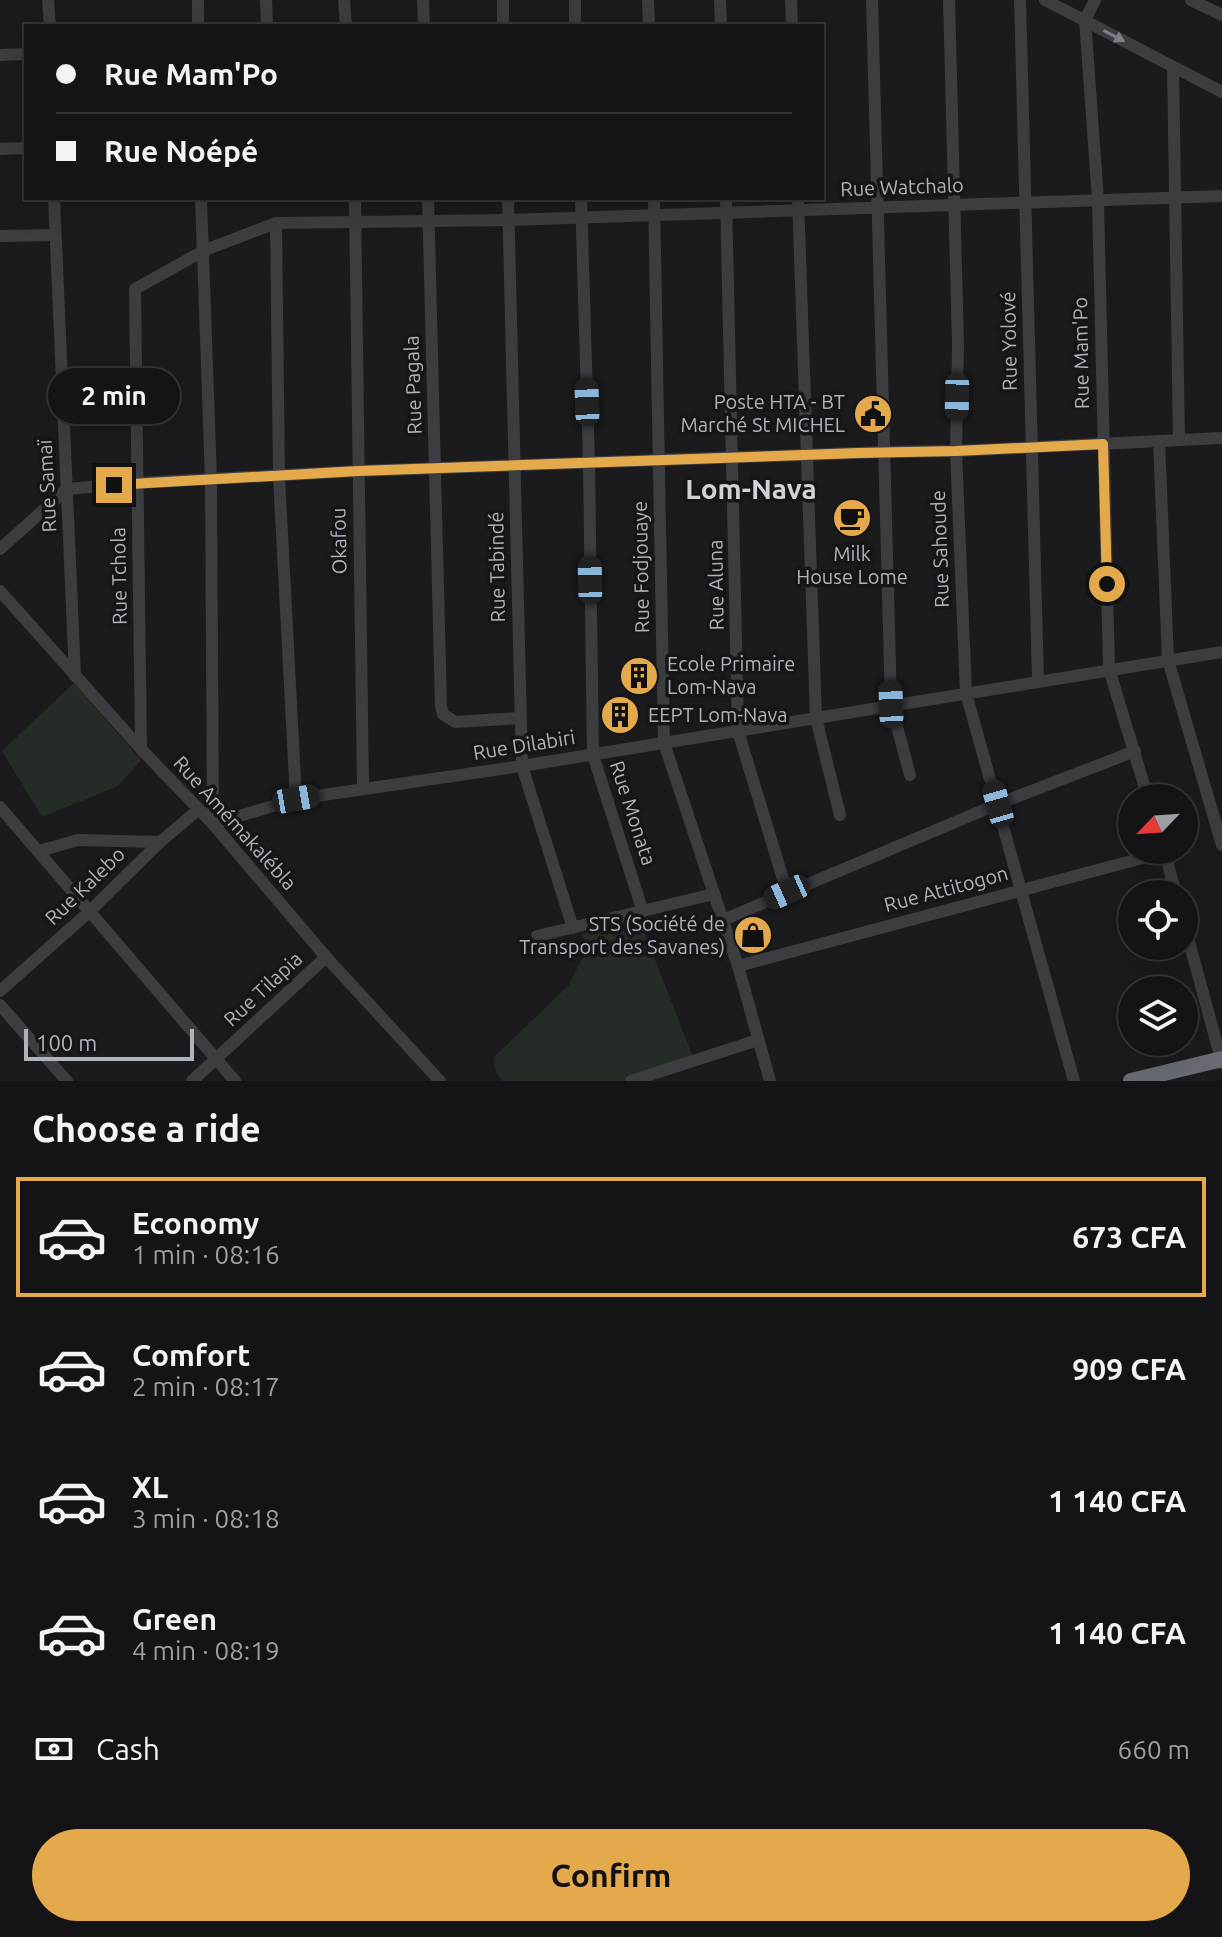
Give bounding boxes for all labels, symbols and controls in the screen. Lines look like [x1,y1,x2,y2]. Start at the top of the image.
one-way arrow [1103,28,1125,42]
text: Rue Mam'Po [104,57,278,91]
text: Rue Noépé [104,134,258,168]
street label: Rue Watchalo [840,173,964,200]
street label: Rue Yolové [996,291,1021,391]
street label: Rue Mam'Po [1068,297,1093,409]
street label: Rue Pagala [399,335,426,435]
callout: 2 min [48,369,180,425]
car [945,373,969,421]
car [574,378,600,426]
text: 2 min [81,381,147,410]
place label: Poste HTA - BT Marché St MICHEL [680,390,845,436]
public building icon: Poste HTA - BT Marché St MICHEL [852,393,894,435]
street label: Rue Samaï [33,438,60,533]
route end [96,467,132,503]
district label: Lom-Nava [685,473,817,504]
street label: Rue Sahoude [926,490,953,608]
cafe icon: Milk House Lome [831,497,873,539]
street label: Rue Fodjouaye [628,501,653,633]
street label: Okafou [326,508,351,575]
street label: Rue Tabindé [484,511,509,623]
street label: Rue Tchola [106,527,131,625]
street label: Rue Aluna [703,539,728,631]
place label: Milk House Lome [796,542,908,588]
car [578,556,602,604]
route start [1089,566,1125,602]
place label: Ecole Primaire Lom-Nava [667,652,795,698]
building icon: Ecole Primaire Lom-Nava [618,655,660,697]
car [878,680,904,728]
building icon: EEPT Lom-Nava [599,694,641,736]
place label: EEPT Lom-Nava [648,703,788,726]
street label: Rue Dilabiri [471,725,577,764]
street label: Rue Amémakalébla [169,751,302,894]
street label: Rue Monata [606,758,661,868]
car [980,778,1016,830]
car [270,783,322,815]
north arrow [1118,784,1198,864]
map controls [1118,784,1198,1056]
street label: Rue Kalebo [40,842,129,929]
street label: Rue Attitogon [881,861,1010,916]
car [760,871,814,913]
button: locate [1118,880,1198,960]
place label: STS (Société de Transport des Savanes) [519,912,725,958]
shop icon: STS (Société de Transport des Savanes) [732,914,774,956]
street label: Rue Tilapia [219,947,306,1031]
button: layers [1118,976,1198,1056]
scale bar [24,1025,194,1061]
text: 100 m [36,1030,97,1055]
text: Choose a ride [32,1108,261,1149]
icon: car [36,1201,108,1273]
text: Economy [132,1206,259,1240]
text: 673 CFA [1072,1220,1186,1254]
text: 1 min · 08:16 [132,1240,280,1269]
icon: car [36,1333,108,1405]
text: Comfort [132,1338,250,1372]
text: 909 CFA [1072,1352,1186,1386]
text: 2 min · 08:17 [132,1372,280,1401]
icon: car [36,1465,108,1537]
text: XL [132,1470,168,1504]
text: 1 140 CFA [1048,1484,1186,1518]
text: 3 min · 08:18 [132,1504,280,1533]
icon: car [36,1597,108,1669]
text: Green [132,1602,217,1636]
text: 1 140 CFA [1048,1616,1186,1650]
text: 4 min · 08:19 [132,1636,280,1665]
icon: cash [32,1727,76,1771]
text: Cash [96,1732,160,1766]
text: 660 m [1118,1735,1190,1764]
button: Confirm [32,1829,1190,1921]

